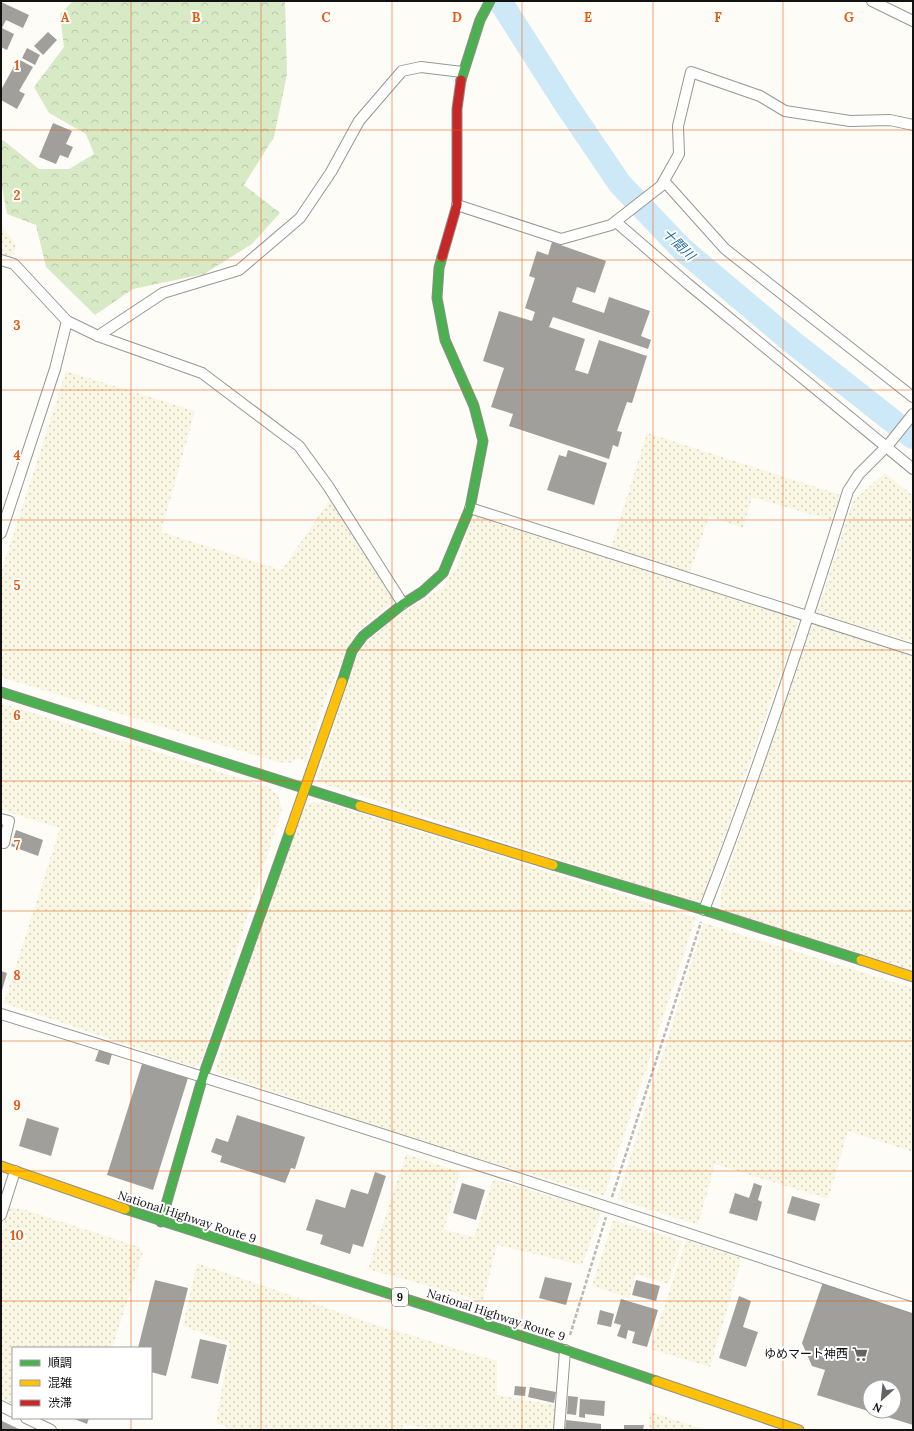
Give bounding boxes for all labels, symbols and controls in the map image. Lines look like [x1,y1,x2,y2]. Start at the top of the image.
text: A [61,9,70,26]
text: B [192,9,201,26]
text: C [322,9,331,26]
text: D [452,9,462,26]
text: E [584,9,592,26]
text: F [714,9,722,26]
text: G [844,9,854,26]
text: 1 [14,57,20,74]
text: 2 [14,187,21,204]
water label: 十間川 [659,225,700,265]
text: 3 [13,317,21,334]
text: 4 [13,447,21,464]
text: 5 [13,577,21,594]
text: 6 [13,707,21,724]
text: 7 [14,837,20,854]
text: 8 [13,967,21,984]
text: 9 [13,1097,21,1114]
street label: National Highway Route 9 [116,1187,258,1246]
text: 10 [10,1227,24,1244]
street label: National Highway Route 9 [425,1285,567,1344]
road number: 9 [392,1288,408,1306]
supermarket icon: ゆめマート神西 [851,1345,869,1363]
place label: ゆめマート神西 [764,1346,848,1361]
legend [12,1347,152,1419]
text: 順調 [48,1355,72,1370]
text: 混雑 [48,1375,72,1390]
north arrow [862,1379,902,1419]
text: 渋滞 [48,1395,72,1410]
text: N [870,1400,884,1416]

